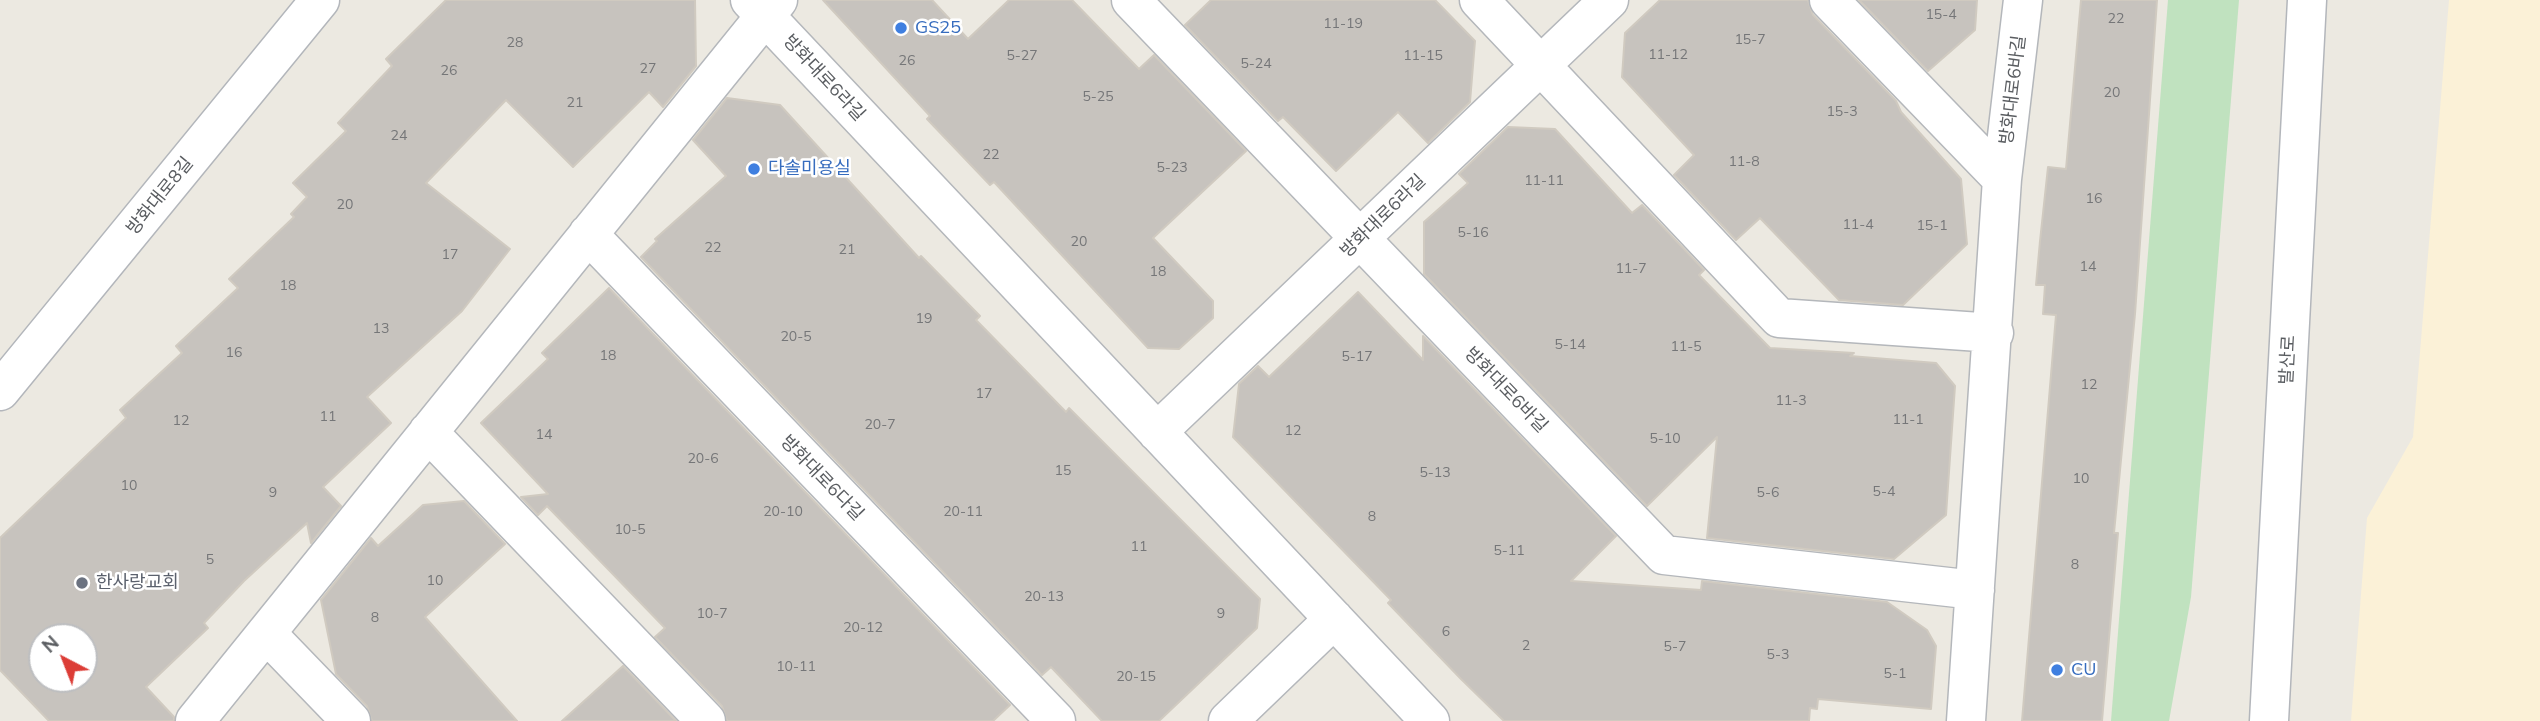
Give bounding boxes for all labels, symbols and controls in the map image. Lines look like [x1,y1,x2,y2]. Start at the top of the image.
house number: 15-4 [1925,7,1957,23]
house number: 22 [2108,11,2124,27]
house number: 11-19 [1323,16,1363,32]
place label: GS25 [915,17,961,39]
marker: GS25 [893,20,909,36]
street label: 방화대로6라길 [779,30,869,126]
house number: 15-7 [1734,32,1766,48]
street label: 방화대로6바길 [1996,34,2030,146]
house number: 28 [507,35,523,51]
house number: 11-12 [1648,47,1688,63]
house number: 5-27 [1006,48,1038,64]
house number: 11-15 [1403,48,1443,64]
house number: 26 [899,53,915,69]
house number: 5-24 [1240,56,1272,72]
house number: 27 [640,61,656,77]
house number: 26 [441,63,457,79]
house number: 20 [2104,85,2120,101]
house number: 5-25 [1082,89,1114,105]
house number: 21 [567,95,583,111]
house number: 15-3 [1826,104,1858,120]
house number: 24 [391,128,407,144]
house number: 22 [983,147,999,163]
street label: 방화대로8길 [122,153,198,239]
house number: 11-8 [1728,154,1760,170]
place label: 다솔미용실 [768,158,851,180]
house number: 5-23 [1156,160,1188,176]
marker: 다솔미용실 [746,161,762,177]
street label: 방화대로6라길 [1336,170,1430,262]
house number: 11-11 [1524,173,1564,189]
house number: 16 [2086,191,2102,207]
house number: 20 [337,197,353,213]
house number: 11-4 [1842,217,1874,233]
house number: 15-1 [1916,218,1948,234]
house number: 5-16 [1457,225,1489,241]
house number: 20 [1071,234,1087,250]
house number: 22 [705,240,721,256]
house number: 21 [839,242,855,258]
house number: 17 [442,247,458,263]
house number: 14 [2080,259,2096,275]
house number: 11-7 [1615,261,1647,277]
house number: 18 [1150,264,1166,280]
house number: 18 [280,278,296,294]
house number: 19 [916,311,932,327]
house number: 13 [373,321,389,337]
house number: 20-5 [780,329,812,345]
street label: 발산로 [2276,335,2300,385]
house number: 5-14 [1554,337,1586,353]
house number: 11-5 [1670,339,1702,355]
street label: 방화대로6바길 [1460,343,1552,437]
house number: 16 [226,345,242,361]
house number: 18 [600,348,616,364]
house number: 5-17 [1341,349,1373,365]
house number: 12 [2081,377,2097,393]
house number: 17 [976,386,992,402]
house number: 11-3 [1775,393,1807,409]
house number: 11 [320,409,336,425]
house number: 11-1 [1892,412,1924,428]
house number: 12 [173,413,189,429]
house number: 20-7 [864,417,896,433]
house number: 12 [1285,423,1301,439]
house number: 14 [536,427,552,443]
street label: 방화대로6다길 [776,431,868,525]
house number: 5-10 [1649,431,1681,447]
house number: 20-6 [687,451,719,467]
house number: 15 [1055,463,1071,479]
house number: 5-13 [1419,465,1451,481]
house number: 10 [2073,471,2089,487]
house number: 10 [121,478,137,494]
house number: 5-4 [1873,484,1895,500]
house number: 9 [269,485,277,501]
house number: 5-6 [1757,485,1779,501]
house number: 20-10 [763,504,803,520]
house number: 20-11 [943,504,983,520]
house number: 8 [1368,509,1376,525]
house number: 10-5 [614,522,646,538]
house number: 11 [1131,539,1147,555]
house number: 5-11 [1493,543,1525,559]
house number: 5 [206,552,214,568]
house number: 8 [2071,557,2079,573]
place label: 한사랑교회 [96,572,179,594]
house number: 10 [427,573,443,589]
marker: 한사랑교회 [74,575,90,591]
house number: 20-13 [1024,589,1064,605]
house number: 10-7 [696,606,728,622]
house number: 9 [1217,606,1225,622]
house number: 8 [371,610,379,626]
house number: 20-12 [843,620,883,636]
north arrow [28,623,98,693]
house number: 6 [1442,624,1450,640]
text: N [37,630,64,658]
house number: 2 [1522,638,1530,654]
house number: 5-7 [1664,639,1686,655]
house number: 5-3 [1767,647,1789,663]
house number: 10-11 [776,659,816,675]
place label: CU [2071,659,2096,681]
marker: CU [2049,662,2065,678]
house number: 5-1 [1884,666,1906,682]
house number: 20-15 [1116,669,1156,685]

